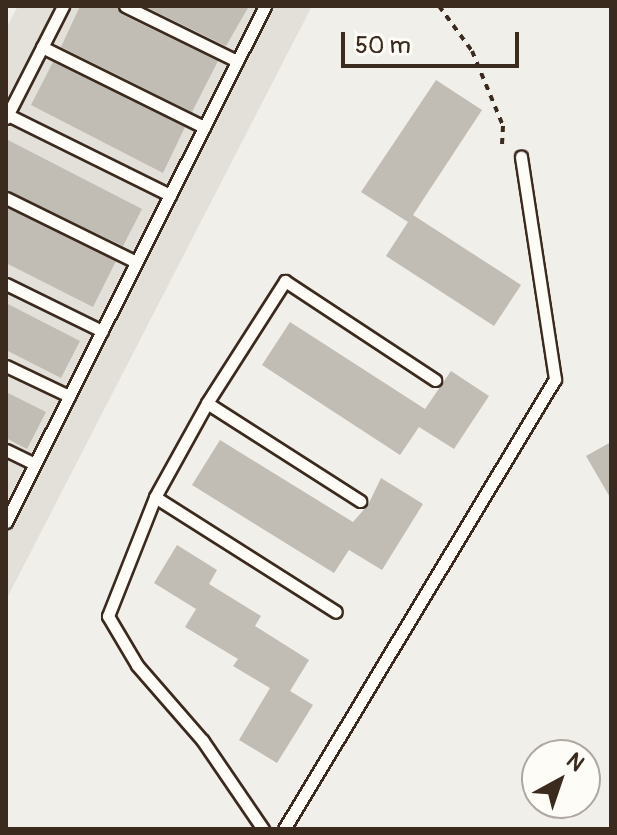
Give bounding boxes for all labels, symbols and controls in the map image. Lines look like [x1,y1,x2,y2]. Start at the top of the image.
scale bar [345,16,523,66]
text: 50 m [355,31,411,60]
north arrow [521,739,601,819]
text: N [560,747,590,778]

